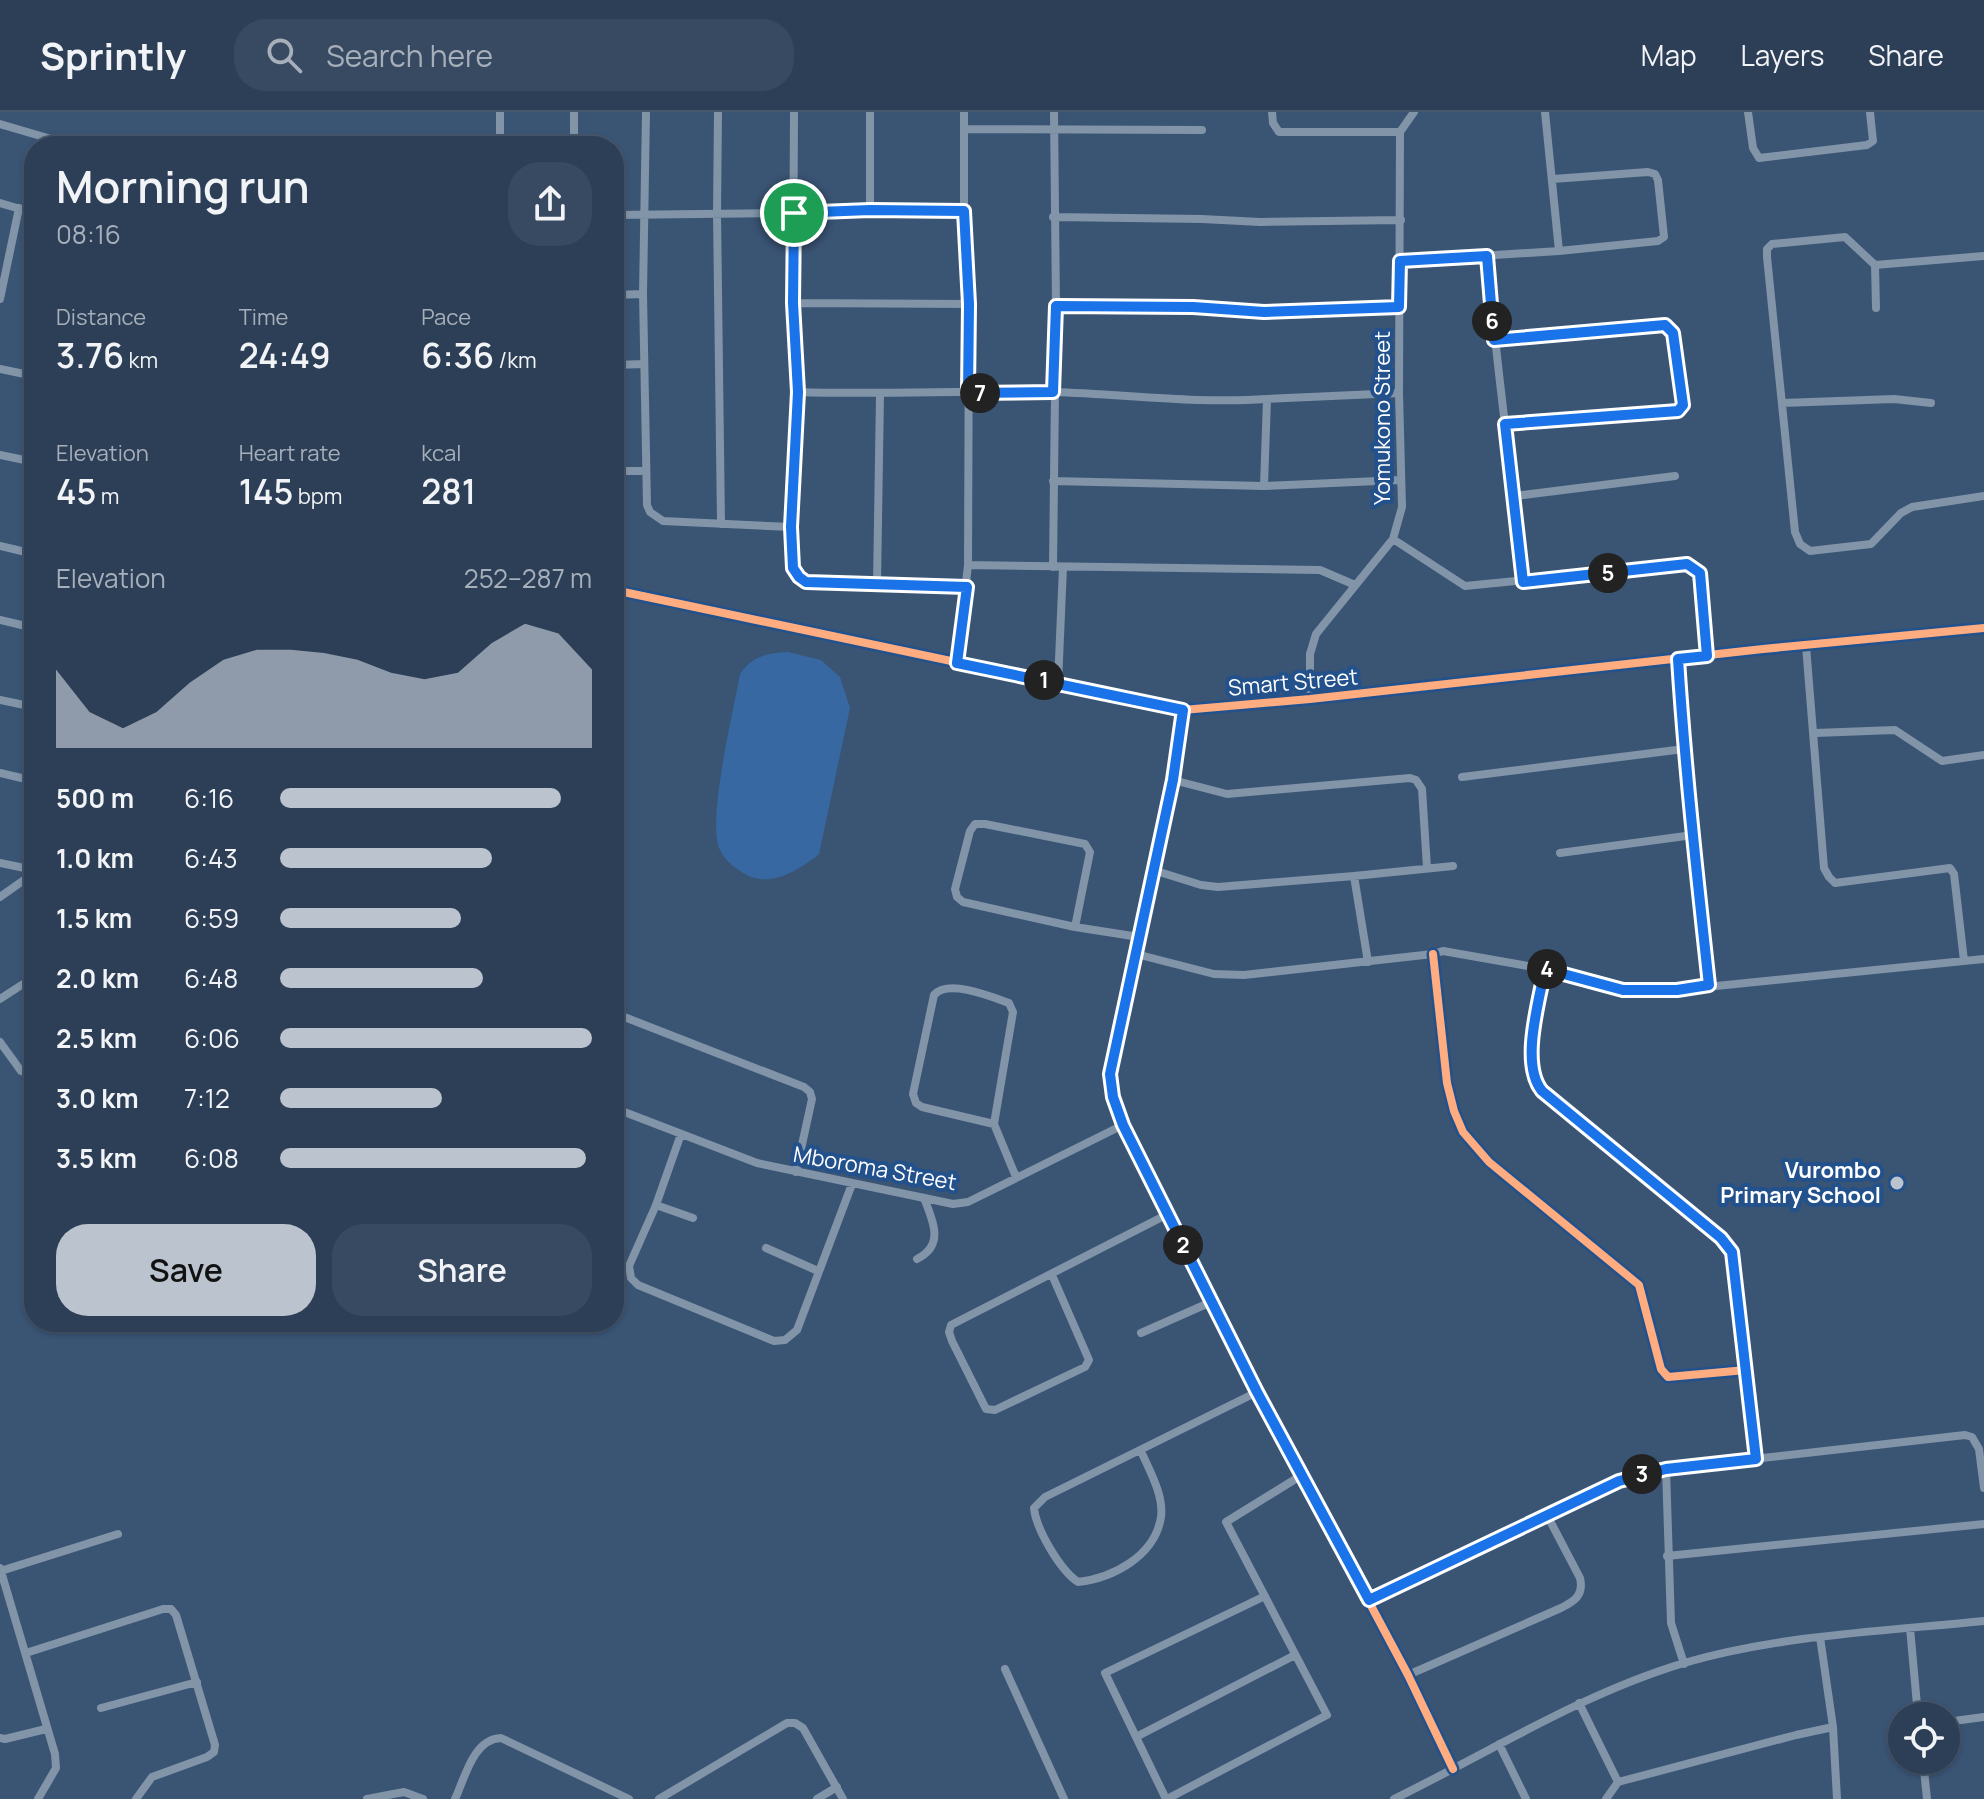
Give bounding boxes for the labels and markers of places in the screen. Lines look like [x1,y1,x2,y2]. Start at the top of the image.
pin [760,179,828,247]
pin: 6 [1472,301,1512,341]
pin: 7 [960,373,1000,413]
pin: 5 [1588,553,1628,593]
pin: 1 [1024,660,1064,700]
pin: 4 [1527,949,1567,989]
place label: Vurombo Primary School [1720,1155,1881,1210]
marker: Vurombo Primary School [1888,1174,1906,1192]
pin: 2 [1163,1225,1203,1265]
pin: 3 [1622,1454,1662,1494]

